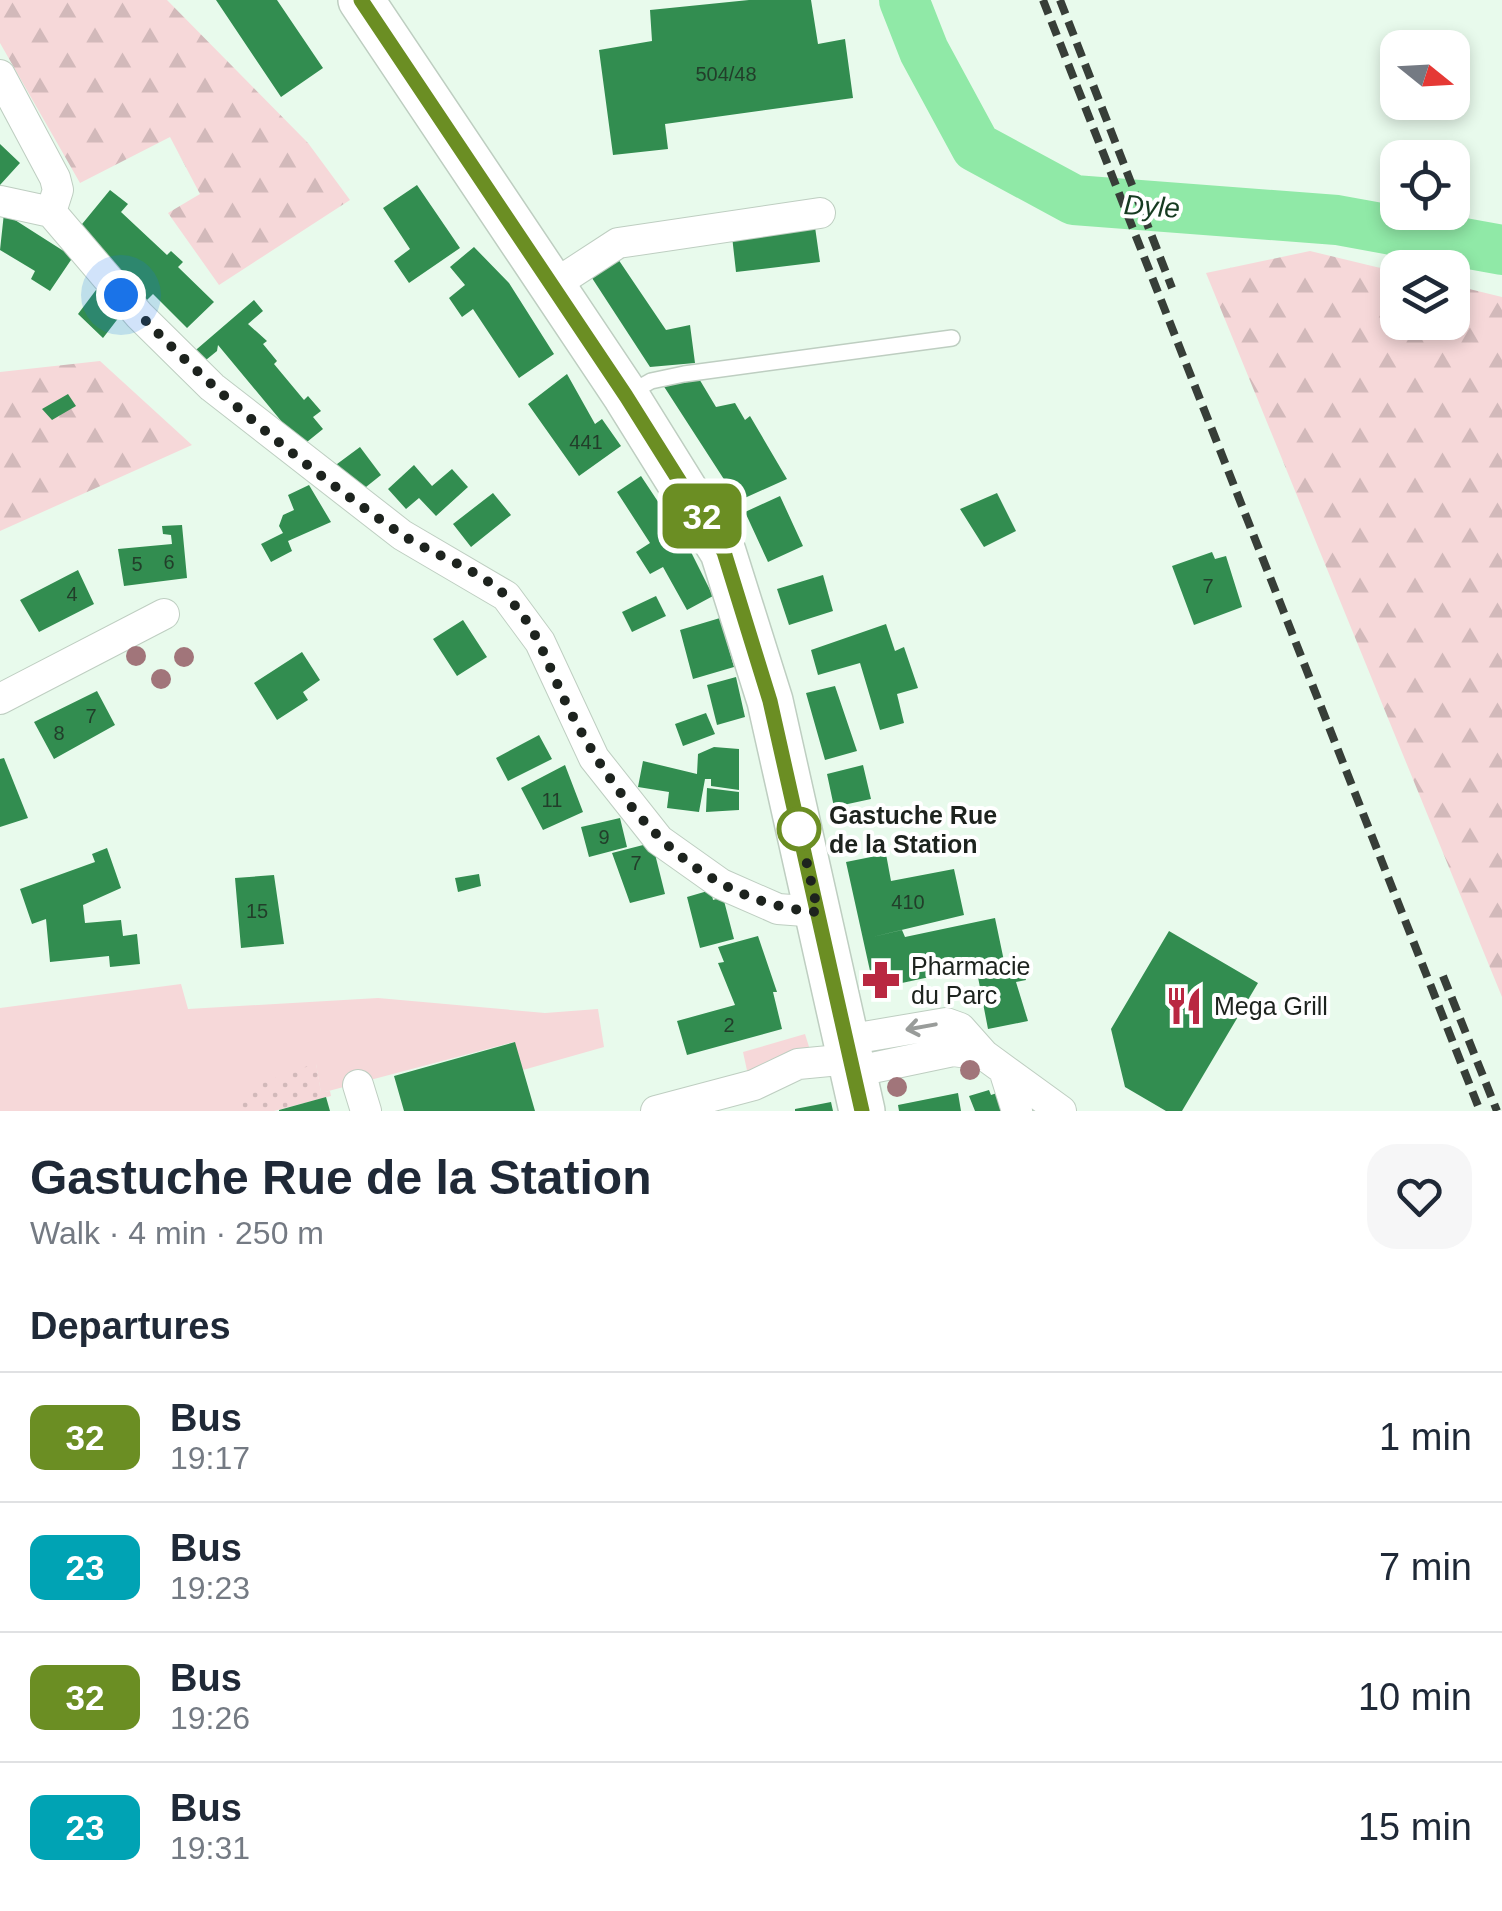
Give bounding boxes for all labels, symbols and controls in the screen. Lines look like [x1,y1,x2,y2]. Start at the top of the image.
north arrow [1380,30,1470,120]
map controls [1380,30,1470,340]
house number: 504/48 [695,63,757,85]
button: locate [1380,140,1470,230]
water label: Dyle [1123,189,1181,224]
button: layers [1380,250,1470,340]
your location [96,270,146,320]
house number: 441 [569,431,603,453]
line badge: 32 [657,484,747,548]
text: 32 [683,497,721,536]
house number: 6 [163,551,175,573]
house number: 5 [131,553,143,575]
house number: 7 [1202,575,1214,597]
house number: 4 [66,583,78,605]
house number: 7 [85,705,97,727]
house number: 8 [53,722,65,744]
house number: 11 [542,789,562,811]
place label: Gastuche Rue de la Station [829,801,997,858]
marker: Gastuche Rue de la Station [778,808,820,850]
house number: 9 [598,826,610,848]
house number: 7 [630,852,642,874]
house number: 410 [891,891,925,913]
house number: 15 [246,900,268,922]
place label: Pharmacie du Parc [911,952,1031,1009]
pharmacy icon: Pharmacie du Parc [860,959,902,1001]
restaurant icon: Mega Grill [1163,985,1205,1027]
place label: Mega Grill [1214,992,1328,1020]
house number: 2 [723,1014,735,1036]
one-way arrow [905,1018,938,1037]
button: heart [1367,1144,1472,1249]
text: Gastuche Rue de la Station [30,1151,651,1204]
text: Walk · 4 min · 250 m [30,1215,324,1251]
text: Departures [30,1305,231,1347]
text: Bus [170,1397,242,1439]
text: 1 min [1379,1416,1472,1458]
text: 32 [66,1418,104,1457]
text: 19:17 [170,1440,250,1476]
text: Bus [170,1527,242,1569]
text: 7 min [1379,1546,1472,1588]
text: 23 [66,1548,104,1587]
text: 19:23 [170,1570,250,1606]
text: Bus [170,1657,242,1699]
text: 10 min [1358,1676,1472,1718]
text: 32 [66,1678,104,1717]
text: 19:26 [170,1700,250,1736]
text: Bus [170,1787,242,1829]
text: 15 min [1358,1806,1472,1848]
text: 23 [66,1808,104,1847]
text: 19:31 [170,1830,250,1866]

